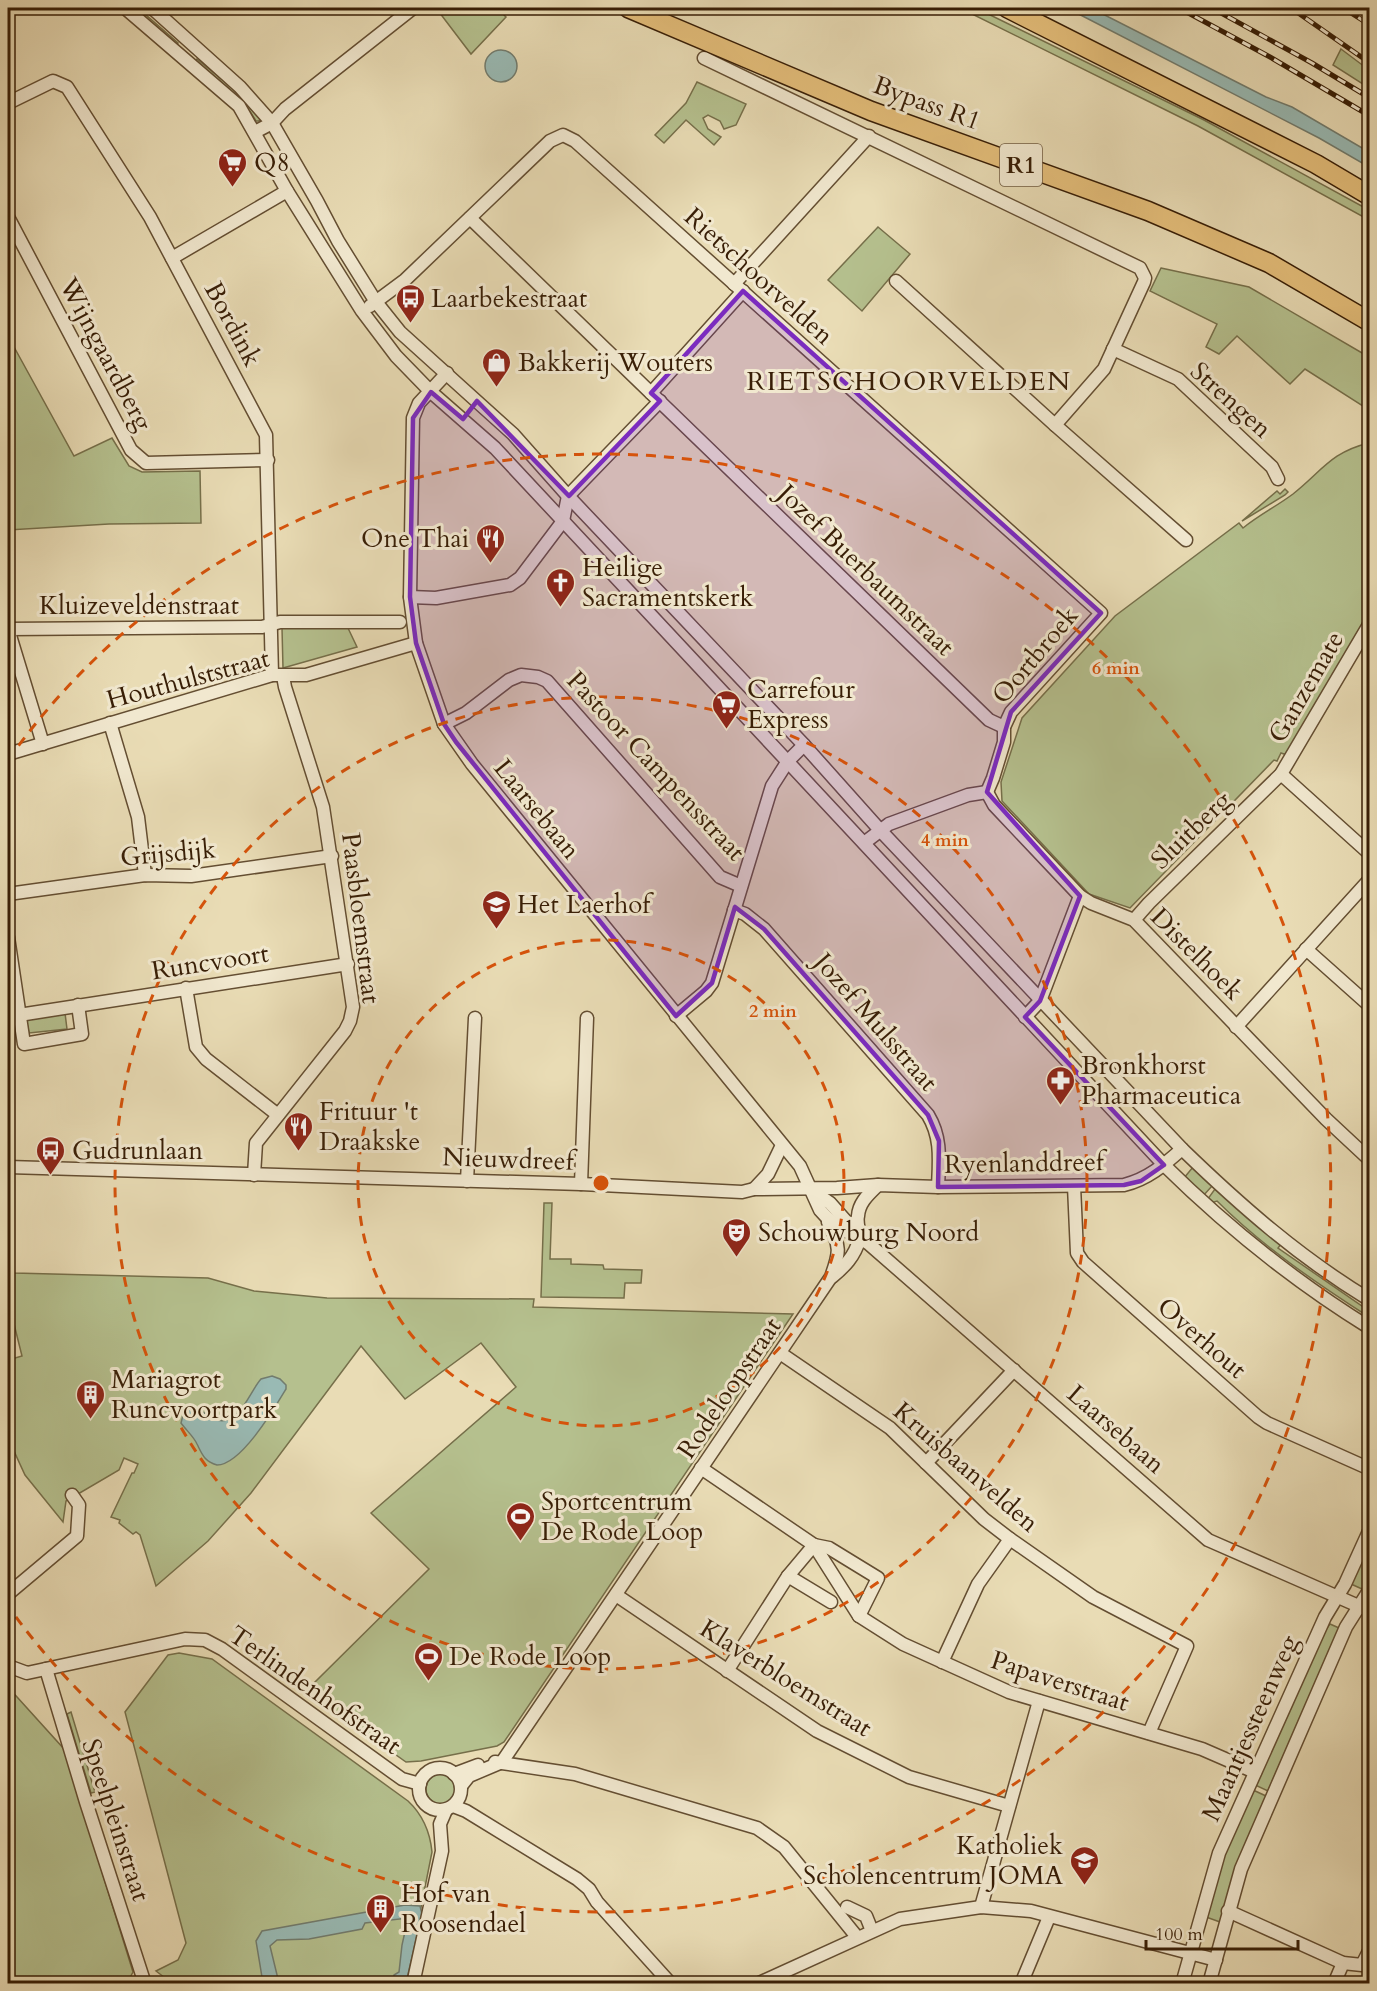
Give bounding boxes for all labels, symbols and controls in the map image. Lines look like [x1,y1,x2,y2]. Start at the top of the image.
street label: Bypass R1 [868,67,986,139]
road number: R1 [1000,144,1042,186]
place label: Q8 [254,145,290,180]
supermarket icon: Q8 [217,146,249,188]
street label: Rietschoorvelden [677,200,841,353]
street label: Wijngaardberg [51,271,161,437]
street label: Bordink [196,276,270,372]
place label: Laarbekestraat [431,281,587,316]
bus stop icon: Laarbekestraat [394,282,426,324]
place label: Bakkerij Wouters [518,345,713,380]
shop icon: Bakkerij Wouters [481,346,513,388]
street label: Strengen [1183,354,1279,446]
district label: RIETSCHOORVELDEN [747,363,1071,400]
street label: Jozef Buerbaumstraat [767,474,962,663]
place label: One Thai [361,521,469,556]
restaurant icon: One Thai [474,522,506,564]
place label: Heilige Sacramentskerk [582,550,754,615]
church icon: Heilige Sacramentskerk [545,566,577,608]
street label: Kluizeveldenstraat [39,588,239,623]
street label: Oortbroek [984,599,1086,711]
street label: Ganzemate [1260,625,1352,749]
street label: Houthulststraat [103,640,273,718]
text: 6 min [1092,656,1140,681]
street label: Pastoor Campensstraat [559,664,753,868]
place label: Carrefour Express [747,672,855,737]
supermarket icon: Carrefour Express [710,688,742,730]
street label: Laarsebaan [486,752,588,867]
street label: Sluitberg [1143,783,1239,877]
text: 4 min [921,828,969,853]
street label: Paasbloemstraat [333,830,389,1006]
street label: Grijsdijk [119,831,217,875]
place label: Het Laerhof [517,887,654,922]
school or university icon: Het Laerhof [480,888,512,930]
street label: Distelhoek [1143,900,1251,1008]
street label: Runcvoort [149,935,271,989]
street label: Jozef Mulsstraat [804,942,946,1099]
text: 2 min [749,999,797,1024]
place label: Bronkhorst Pharmaceutica [1081,1048,1241,1113]
pharmacy icon: Bronkhorst Pharmaceutica [1044,1064,1076,1106]
place label: Frituur 't Draakske [319,1094,420,1159]
restaurant icon: Frituur 't Draakske [282,1110,314,1152]
place label: Gudrunlaan [72,1133,203,1168]
bus stop icon: Gudrunlaan [35,1134,67,1176]
street label: Nieuwdreef [442,1139,578,1179]
street label: Ryenlanddreef [944,1144,1108,1182]
centre of rings [591,1173,611,1193]
place label: Schouwburg Noord [758,1215,979,1250]
theatre icon: Schouwburg Noord [721,1216,753,1258]
street label: Overhout [1150,1289,1254,1387]
street label: Rodeloopstraat [669,1310,789,1466]
place label: Mariagrot Runcvoortpark [111,1362,277,1427]
street label: Laarsebaan [1059,1377,1173,1482]
building icon: Mariagrot Runcvoortpark [74,1378,106,1420]
street label: Kruisbaanvelden [886,1394,1046,1540]
place label: Sportcentrum De Rode Loop [541,1484,703,1549]
sports icon: Sportcentrum De Rode Loop [504,1500,536,1542]
street label: Klaverbloemstraat [693,1611,879,1745]
street label: Terlindenhofstraat [222,1618,408,1762]
street label: Maantjessteenweg [1193,1629,1307,1827]
place label: De Rode Loop [449,1639,611,1674]
sports icon: De Rode Loop [412,1640,444,1682]
street label: Papaverstraat [986,1642,1134,1720]
street label: Speelpleinstraat [73,1734,159,1906]
place label: Katholiek Scholencentrum JOMA [803,1828,1063,1893]
school or university icon: Katholiek Scholencentrum JOMA [1068,1844,1100,1886]
place label: Hof van Roosendael [401,1876,526,1941]
building icon: Hof van Roosendael [364,1892,396,1934]
scale bar [1146,1913,1298,1951]
text: 100 m [1155,1922,1203,1947]

